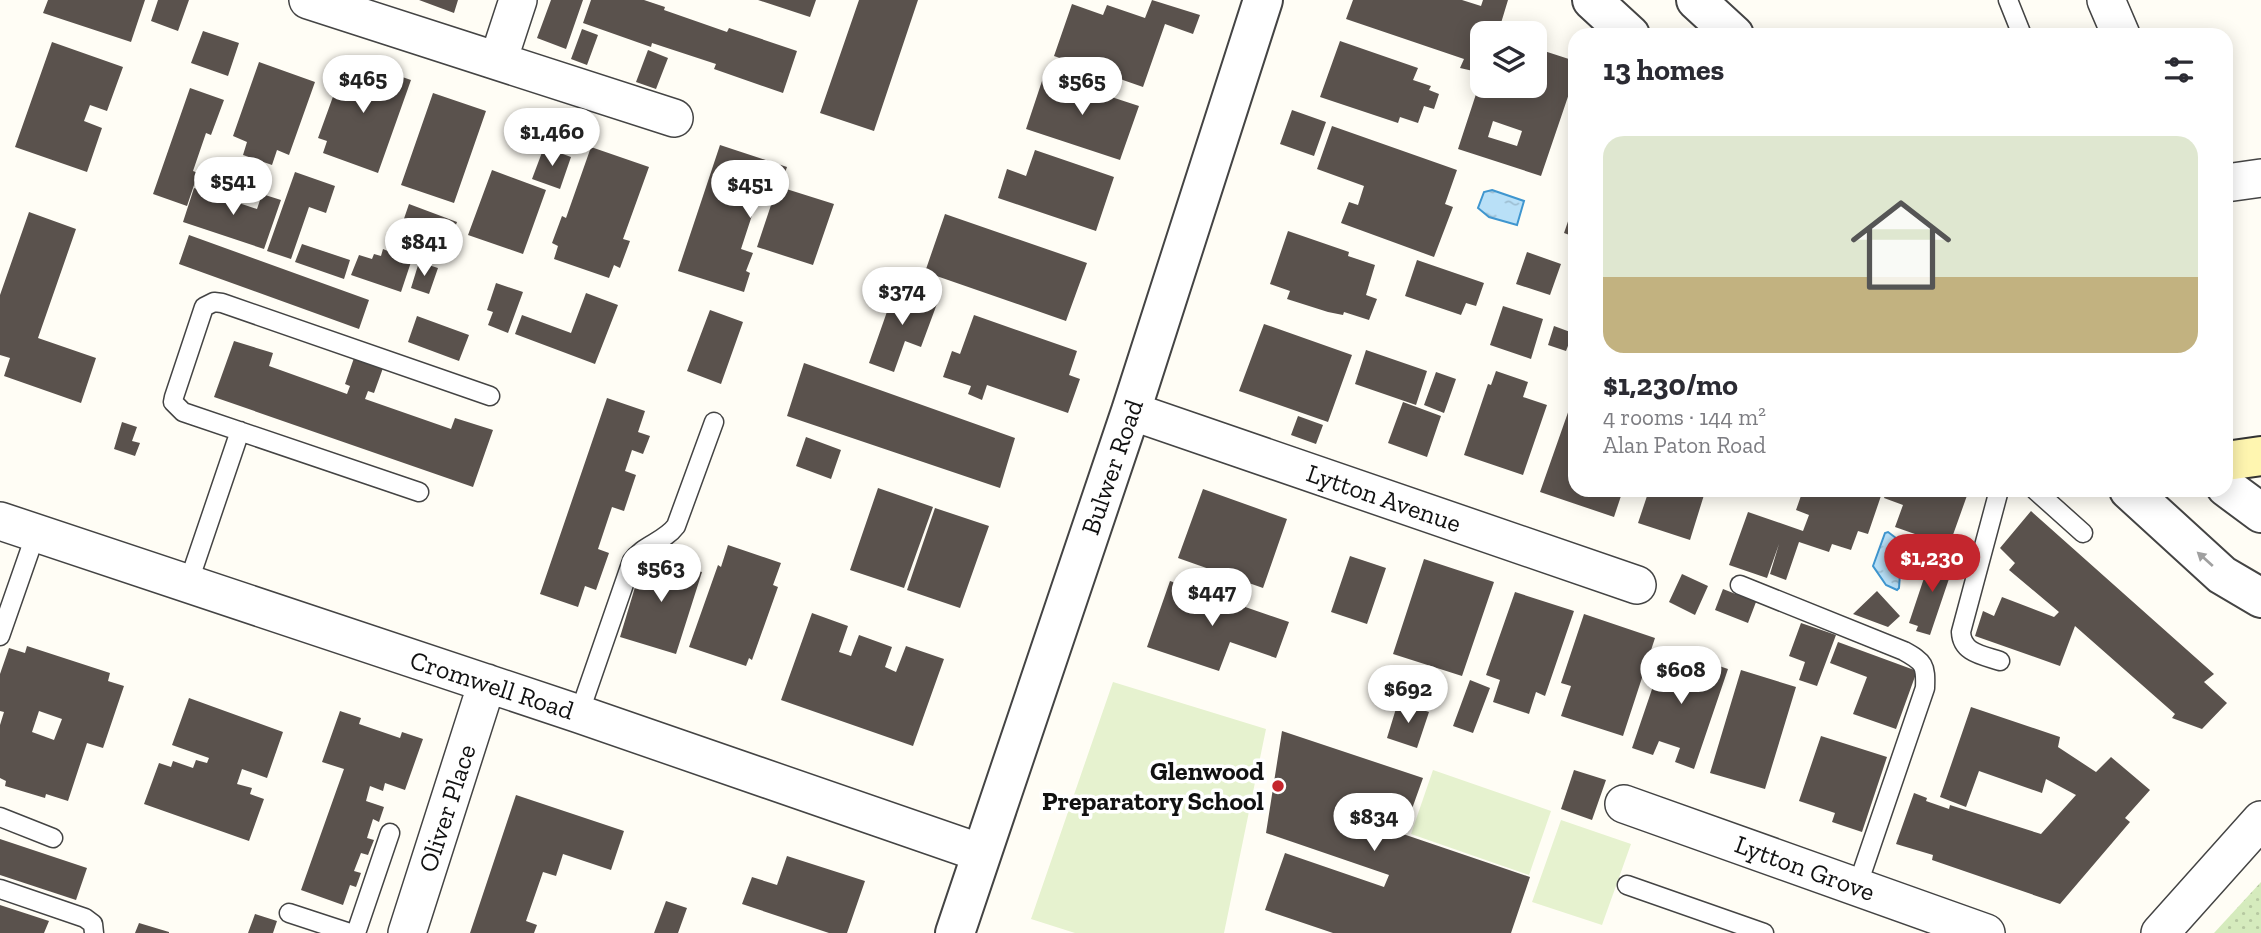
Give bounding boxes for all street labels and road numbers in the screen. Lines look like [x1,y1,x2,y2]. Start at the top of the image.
street label: Bulwer Road [1074,395,1150,539]
street label: Lytton Avenue [1302,457,1466,539]
street label: Cromwell Road [406,643,578,727]
street label: Oliver Place [411,740,483,876]
street label: Lytton Grove [1731,828,1879,908]

